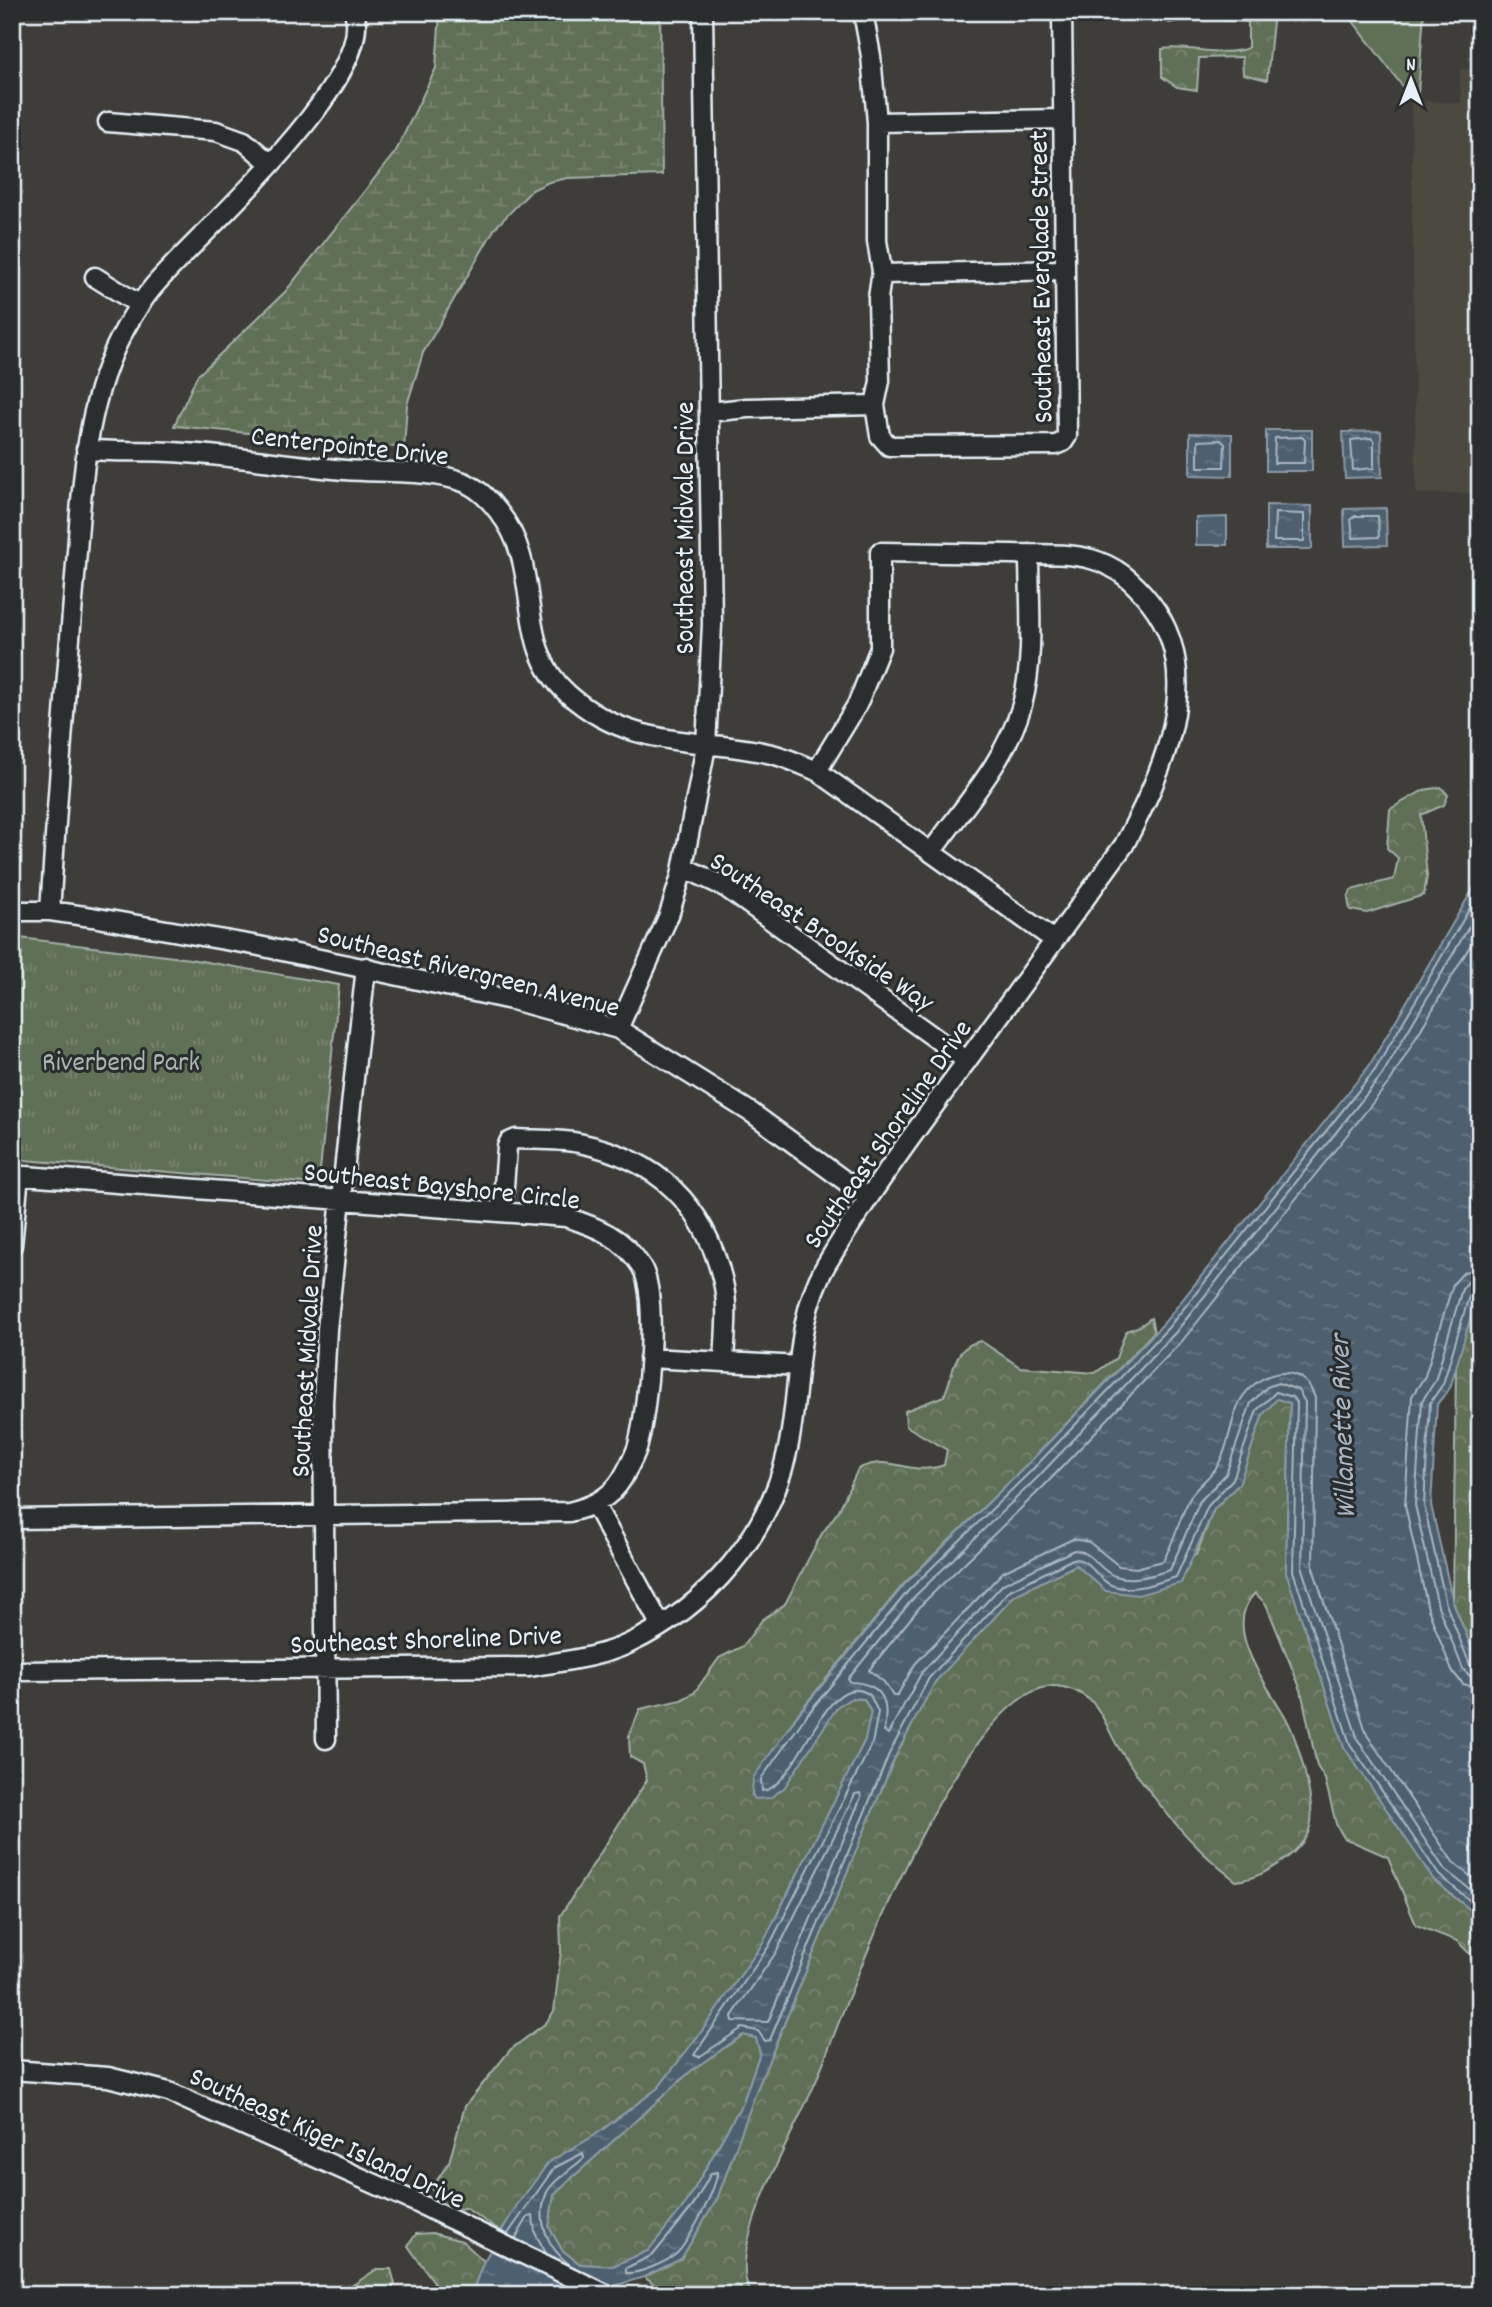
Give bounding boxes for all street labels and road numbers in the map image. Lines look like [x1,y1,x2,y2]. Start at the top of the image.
street label: Southeast Everglade Street [1021,130,1067,424]
street label: Southeast Midvale Drive [668,402,708,654]
street label: Centerpointe Drive [249,419,450,479]
street label: Southeast Brookside Way [700,844,941,1025]
street label: Southeast Rivergreen Avenue [312,917,623,1031]
street label: Southeast Shoreline Drive [796,1013,984,1259]
street label: Southeast Bayshore Circle [301,1155,582,1223]
street label: Southeast Midvale Drive [283,1224,337,1479]
street label: Southeast Shoreline Drive [290,1618,563,1668]
street label: Southeast Kiger Island Drive [181,2059,470,2222]

